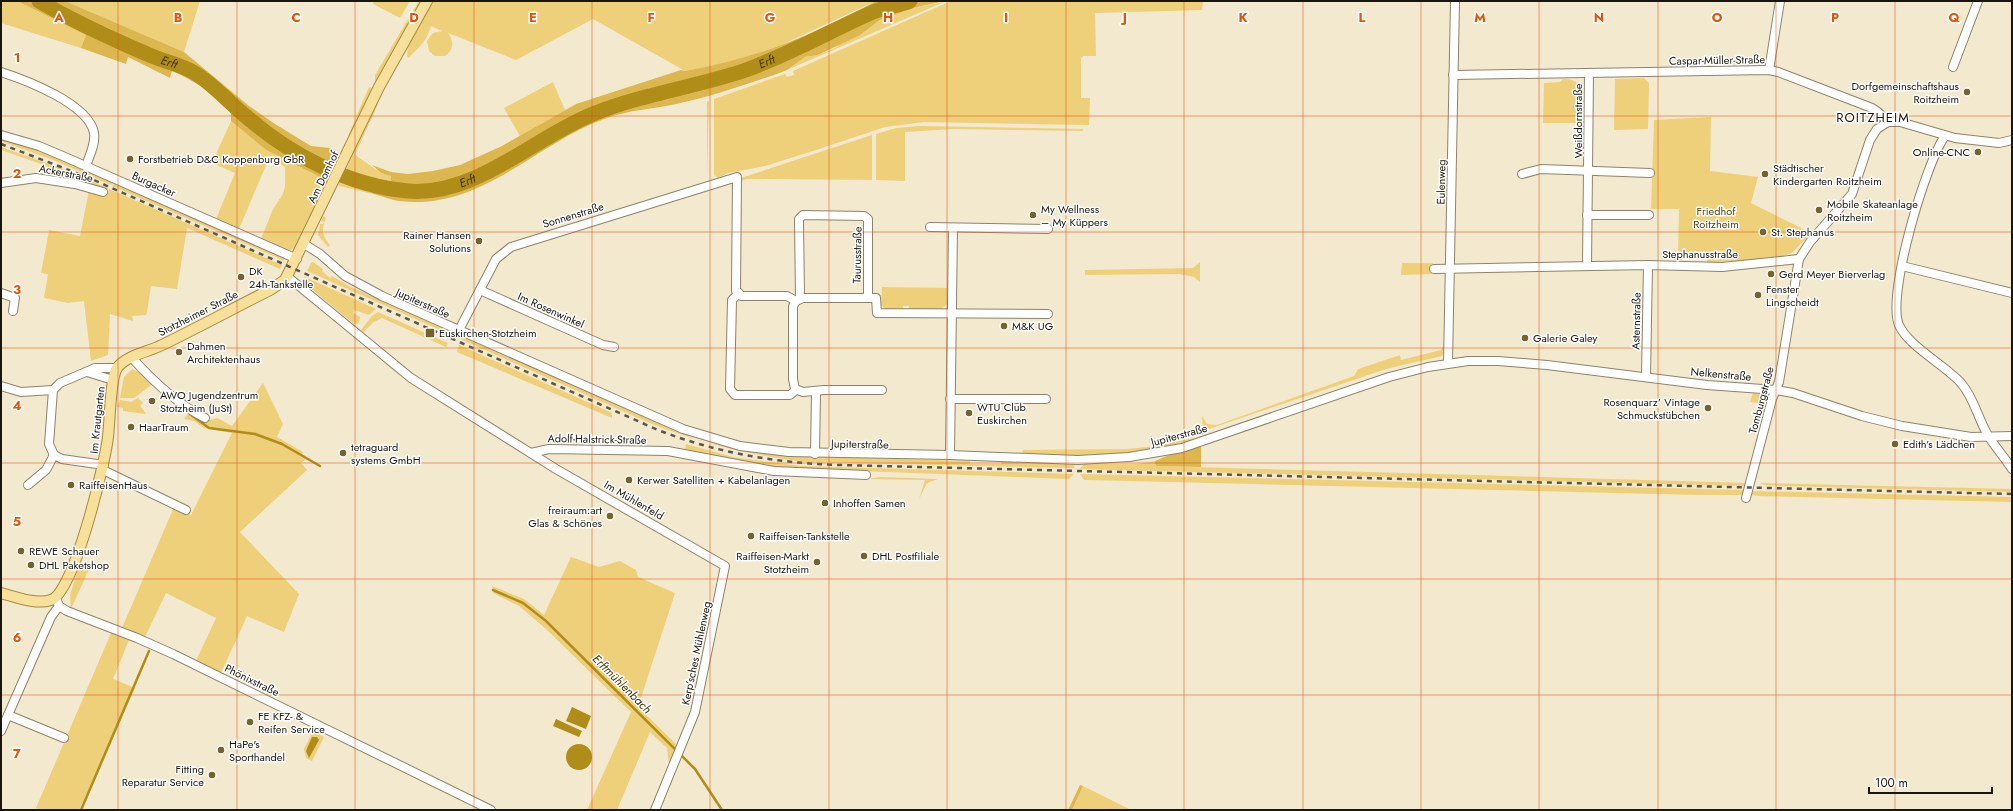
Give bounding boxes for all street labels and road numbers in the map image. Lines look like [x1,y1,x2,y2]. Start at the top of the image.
street label: Caspar-Müller-Straße [1669,51,1765,69]
street label: Weißdornstraße [1570,83,1586,158]
street label: Am Domhof [304,148,343,206]
street label: Eulenweg [1433,159,1449,205]
street label: Ackerstraße [38,160,95,186]
street label: Burgacker [130,167,179,201]
street label: Sonnenstraße [541,198,606,232]
street label: Taurusstraße [849,226,866,284]
street label: Stephanusstraße [1662,246,1738,262]
street label: Jupiterstraße [392,283,453,322]
street label: Stotzheimer Straße [155,286,241,340]
street label: Im Rosenwinkel [515,288,587,332]
street label: Asternstraße [1627,292,1645,350]
street label: Nelkenstraße [1690,363,1752,385]
street label: Tomburgstraße [1744,365,1778,435]
street label: Im Krautgarten [86,386,108,454]
street label: Jupiterstraße [1147,420,1209,451]
street label: Adolf-Halstrick-Straße [547,430,647,448]
street label: Jupiterstraße [829,435,889,453]
street label: Im Mühlenfeld [601,476,667,524]
street label: Kerp’sches Mühlenweg [677,600,715,706]
street label: Phönixstraße [222,660,282,700]

